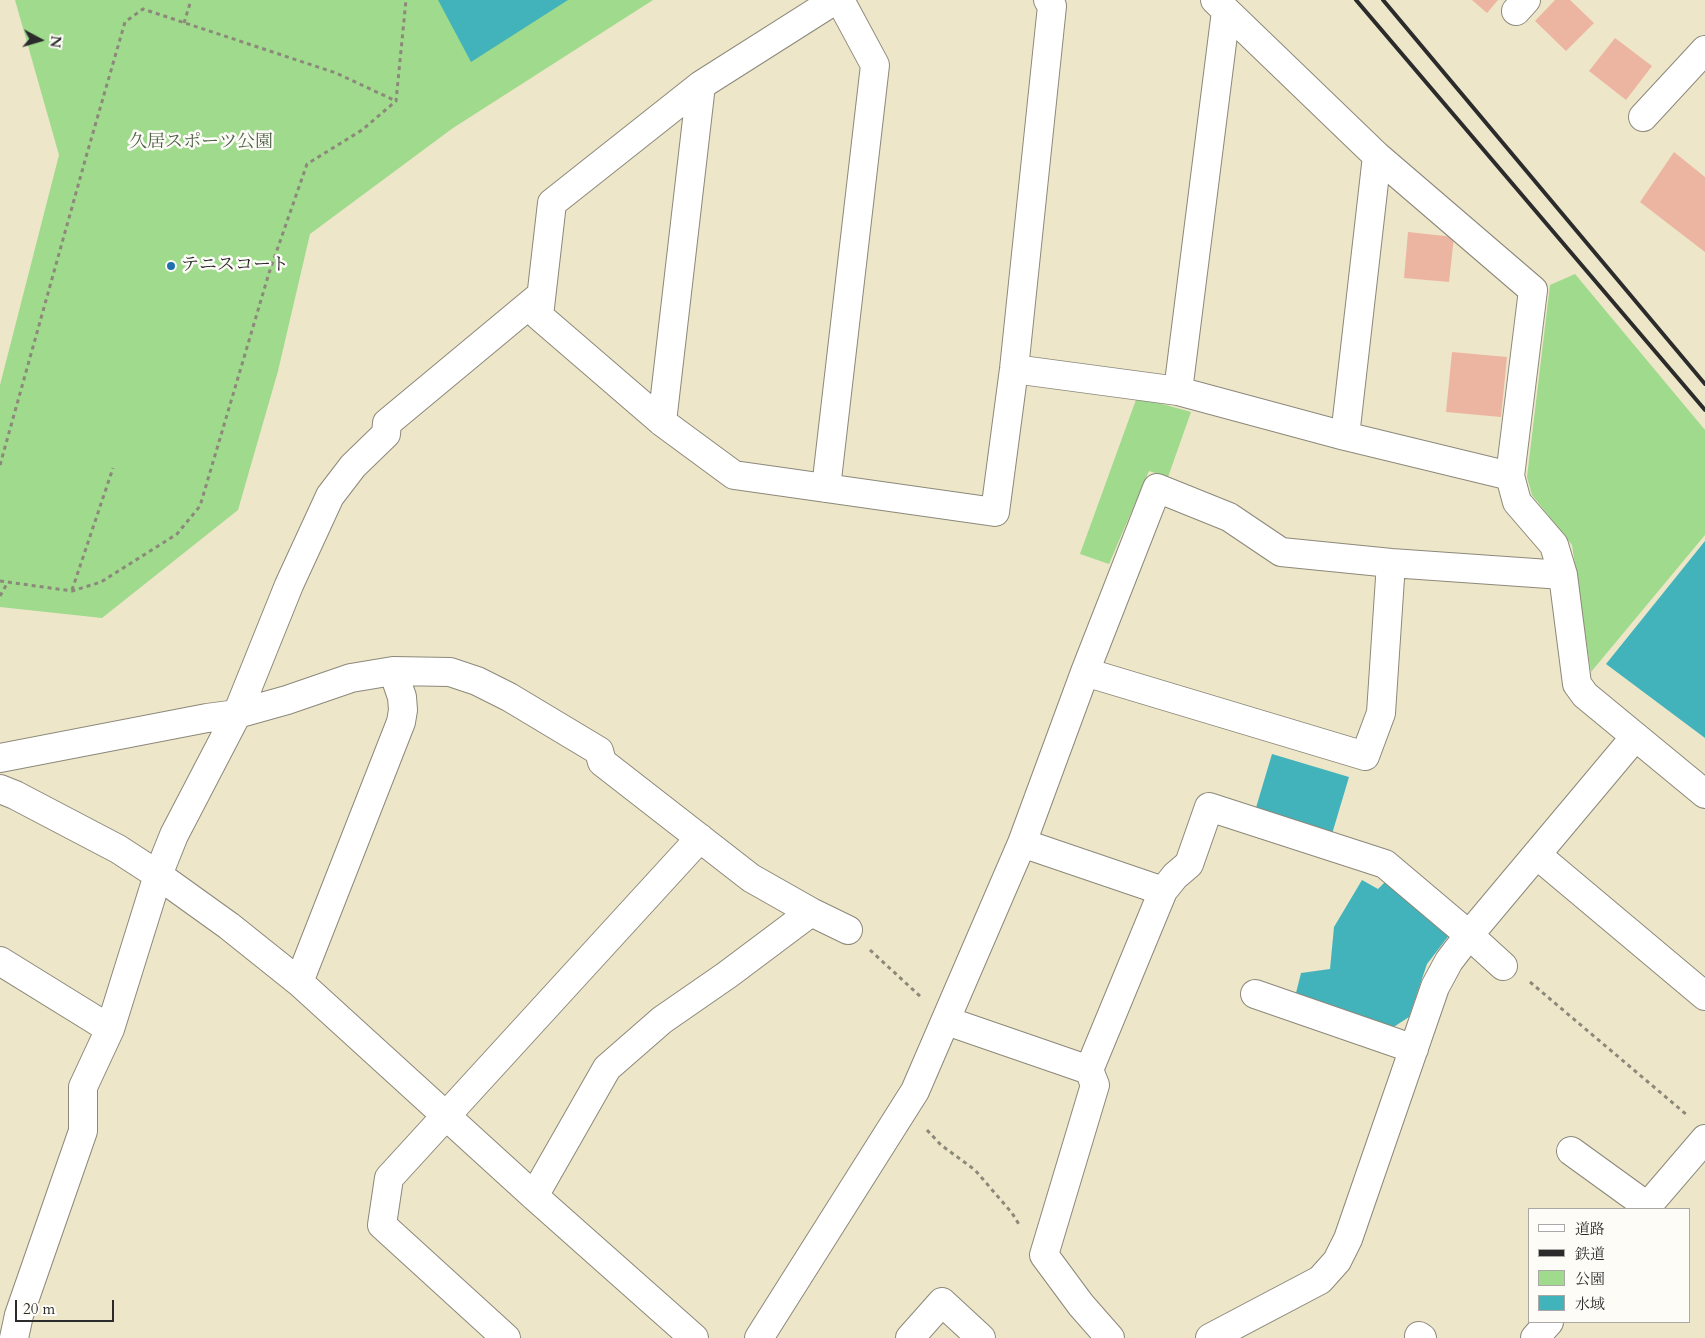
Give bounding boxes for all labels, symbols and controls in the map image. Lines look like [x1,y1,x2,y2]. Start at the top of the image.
north arrow [15,15,65,65]
text: N [45,35,65,49]
park label: 久居スポーツ公園 [129,132,273,154]
place label: テニスコート [181,255,289,277]
marker: テニスコート [165,260,177,272]
legend [1528,1208,1690,1323]
text: 道路 [1575,1219,1605,1239]
text: 鉄道 [1575,1244,1605,1264]
text: 公園 [1575,1269,1605,1289]
scale bar [18,1290,116,1322]
text: 水域 [1575,1294,1605,1314]
text: 20 m [23,1299,55,1319]

